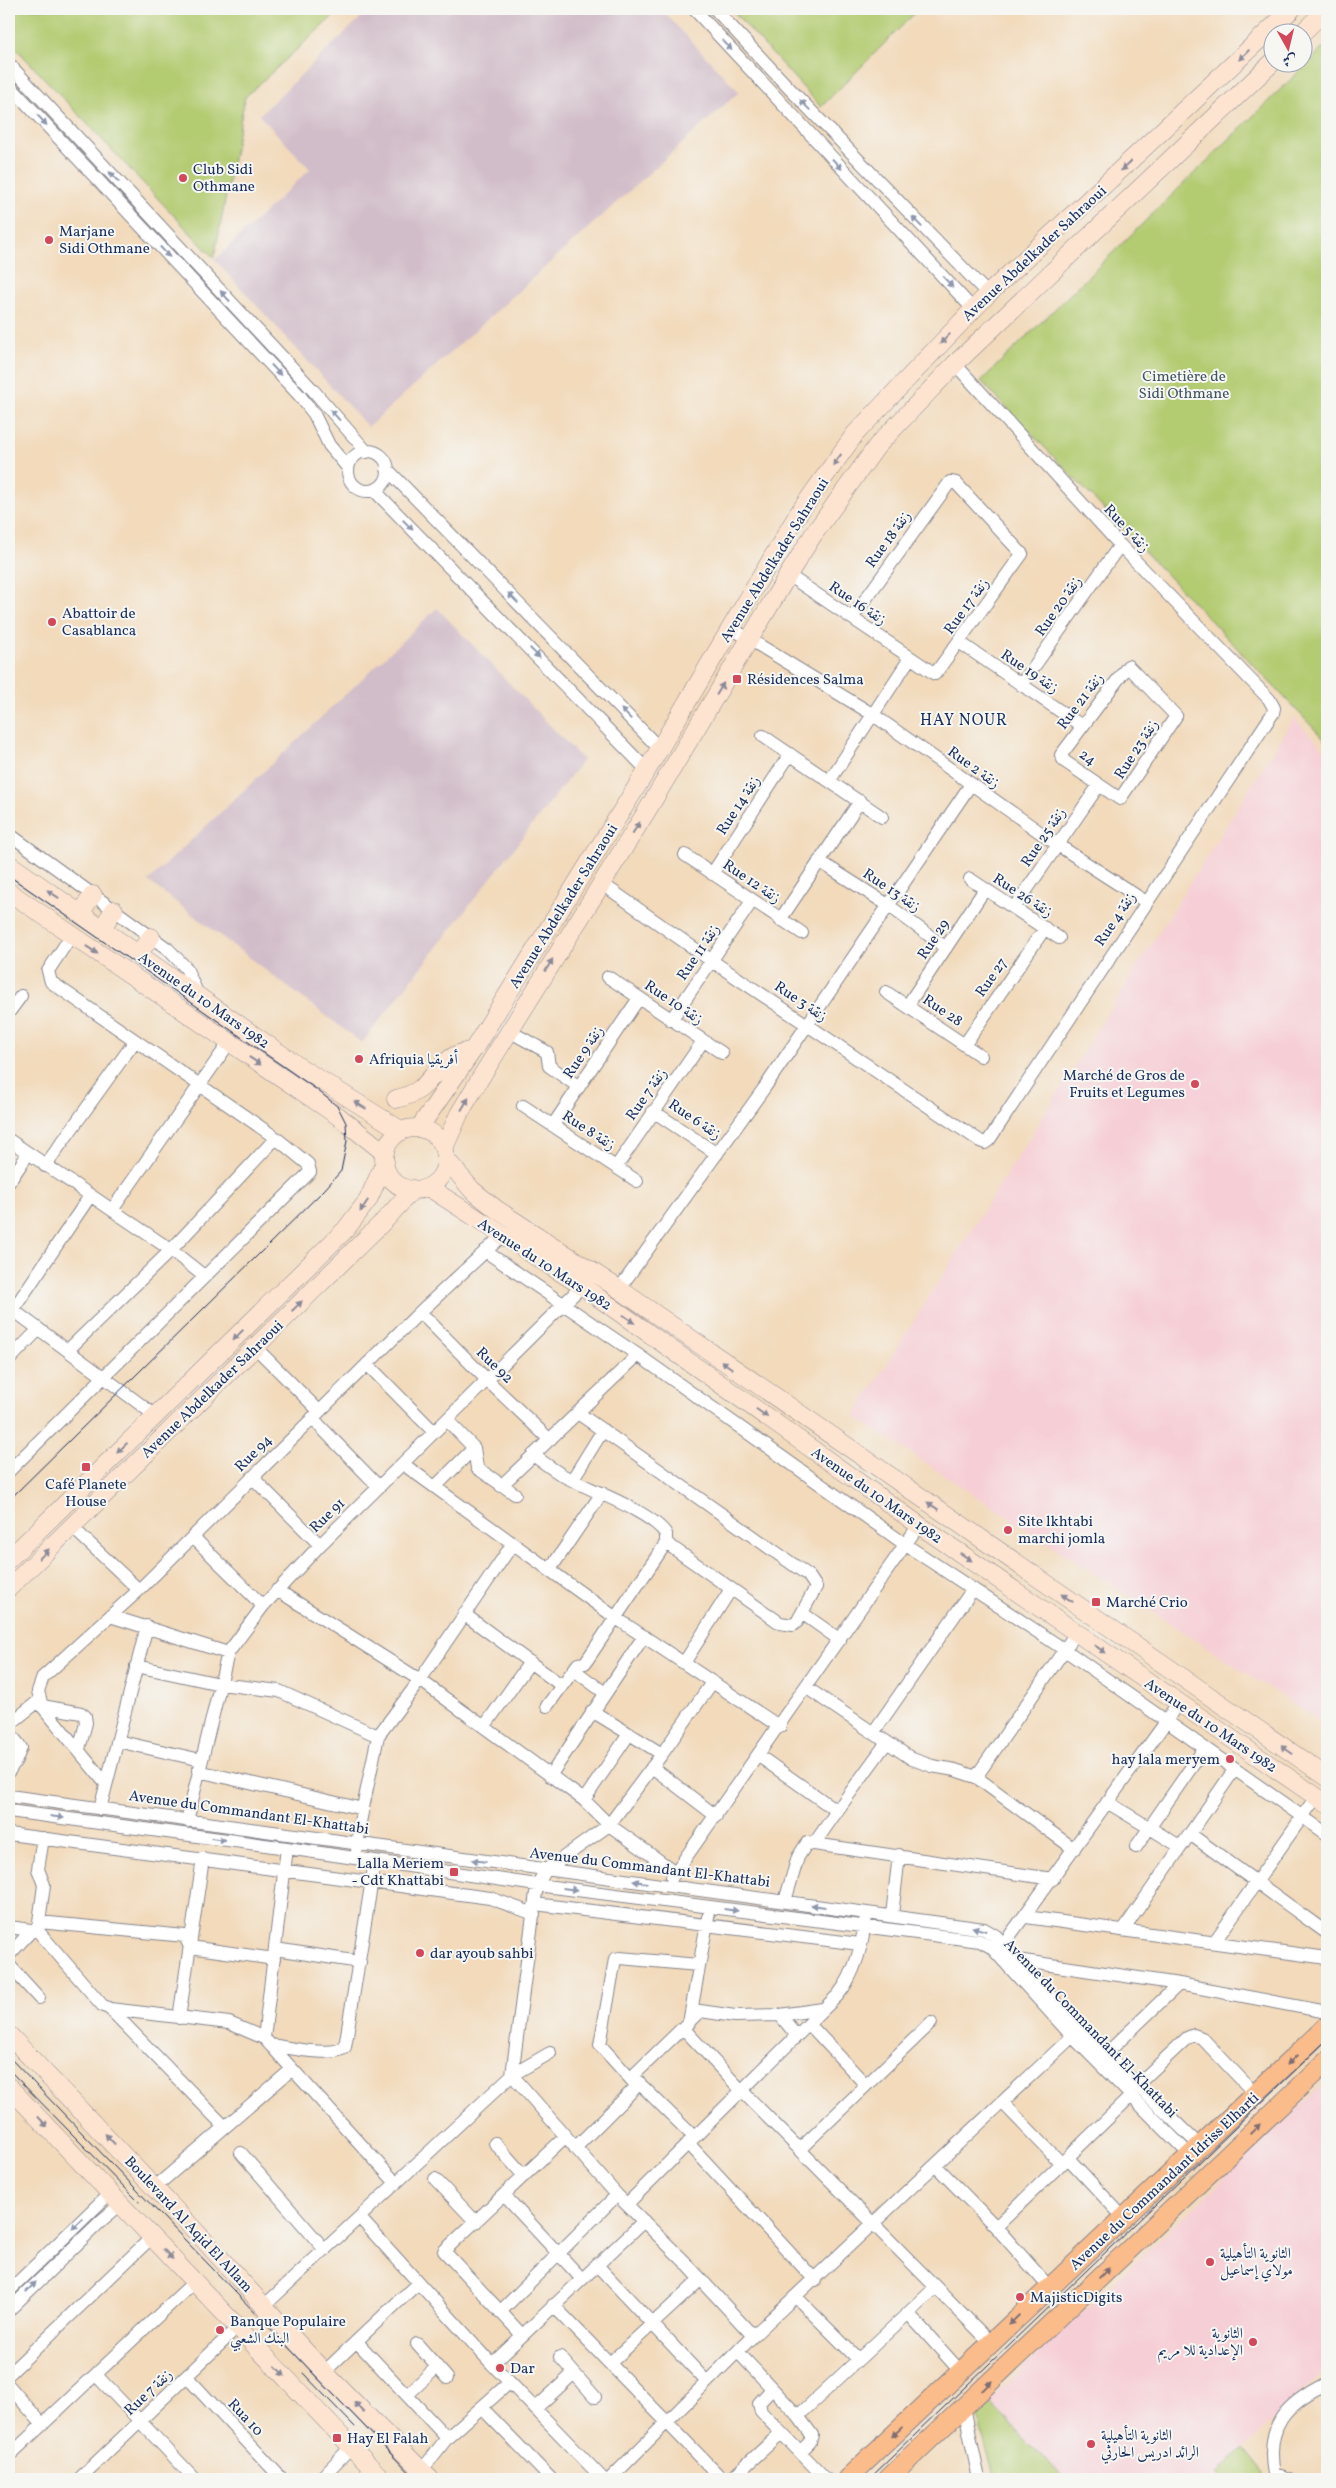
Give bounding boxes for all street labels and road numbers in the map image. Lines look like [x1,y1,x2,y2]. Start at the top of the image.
street label: Avenue Abdelkader Sahraoui [958,181,1112,327]
street label: Avenue Abdelkader Sahraoui [716,474,835,647]
street label: Rue 5 زنقة [1098,500,1154,558]
street label: Rue 18 زنقة [861,507,917,573]
street label: Rue 20 زنقة [1031,573,1088,641]
street label: Rue 17 زنقة [940,574,995,639]
street label: Rue 16 زنقة [824,577,890,631]
street label: Rue 19 زنقة [996,645,1062,699]
street label: Rue 21 زنقة [1053,669,1109,735]
street label: Rue 23 زنقة [1110,716,1164,784]
street label: Rue 2 زنقة [943,742,1004,794]
street label: 24 [1074,745,1100,772]
street label: Rue 14 زنقة [712,772,766,840]
street label: Rue 25 زنقة [1017,804,1072,872]
street label: Avenue Abdelkader Sahraoui [505,820,624,993]
street label: Rue 12 زنقة [718,855,784,909]
street label: Rue 13 زنقة [858,864,924,918]
street label: Rue 26 زنقة [988,869,1056,923]
street label: Rue 4 زنقة [1090,889,1142,951]
street label: Rue 29 [913,915,956,964]
street label: Rue 11 زنقة [673,921,726,985]
street label: Avenue du 10 Mars 1982 [133,948,273,1055]
street label: Rue 27 [971,954,1013,1002]
street label: Rue 10 زنقة [640,976,707,1031]
street label: Rue 3 زنقة [770,977,831,1028]
street label: Rue 28 [918,990,966,1032]
street label: Rue 9 زنقة [559,1022,610,1084]
street label: Rue 7 زنقة [622,1065,673,1125]
street label: Rue 6 زنقة [664,1095,725,1146]
street label: Rue 8 زنقة [557,1106,619,1156]
street label: Avenue du 10 Mars 1982 [473,1214,615,1317]
street label: Avenue Abdelkader Sahraoui [137,1316,289,1464]
street label: Rue 92 [471,1343,517,1389]
street label: Rue 94 [231,1431,277,1477]
street label: Avenue du 10 Mars 1982 [806,1443,946,1550]
street label: Rue 91 [305,1494,351,1538]
street label: Avenue du 10 Mars 1982 [1140,1674,1281,1779]
street label: Avenue du Commandant El-Khattabi [127,1786,370,1841]
street label: Avenue du Commandant El-Khattabi [528,1843,771,1894]
street label: Avenue du Commandant El-Khattabi [998,1935,1182,2123]
street label: Avenue du Commandant Idriss Elharti [1066,2088,1264,2276]
street label: Boulevard Al Aqid El Allam [119,2152,257,2298]
street label: Rue 7 زنقة [120,2365,178,2421]
street label: Rua 10 [222,2395,268,2441]

